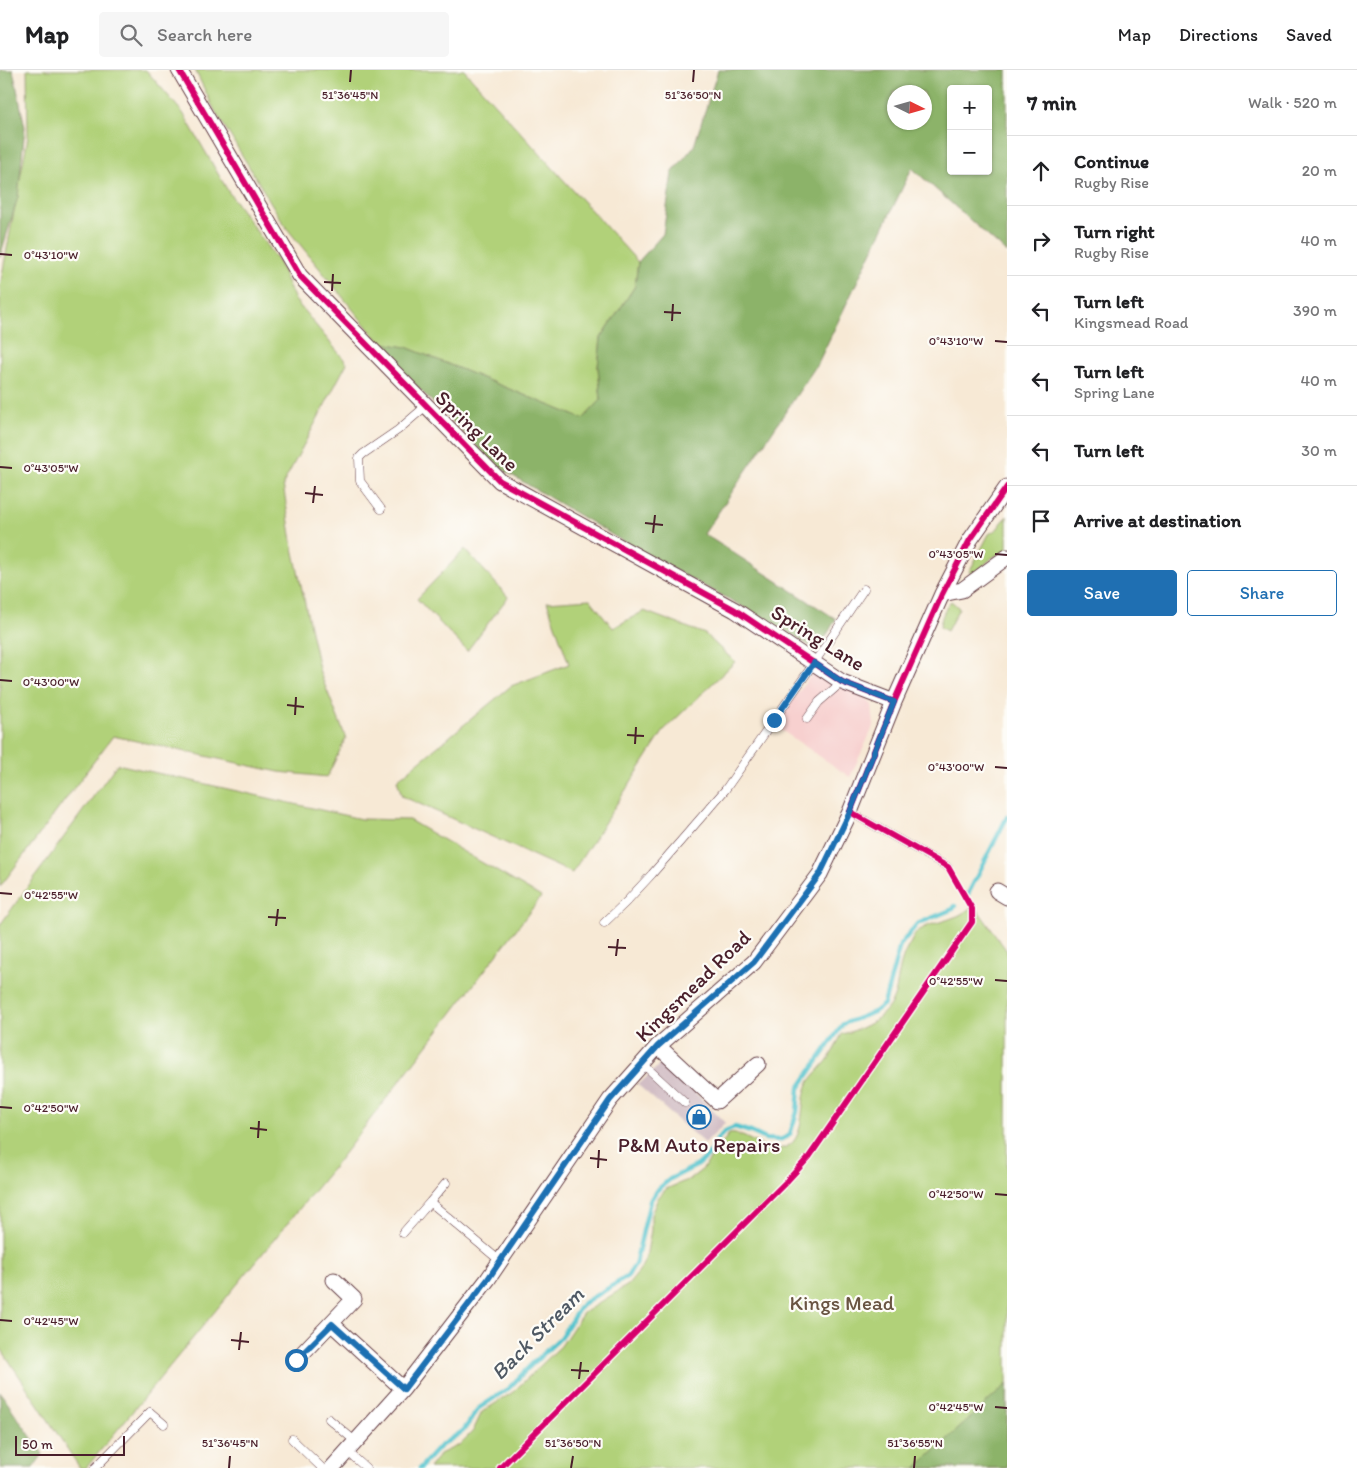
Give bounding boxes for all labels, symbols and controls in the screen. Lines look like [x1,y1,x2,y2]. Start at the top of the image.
search box [99,12,449,57]
text: Map [25,20,69,49]
icon: search [117,21,145,49]
text: Search here [157,23,252,46]
text: Map [1118,24,1151,46]
text: Directions [1179,24,1258,46]
text: Saved [1286,24,1332,46]
north arrow [887,85,932,130]
map controls [947,85,992,175]
button: + [947,85,992,130]
text: 51°36'45"N [322,88,378,102]
text: 51°36'50"N [665,88,721,102]
text: 7 min [1027,90,1076,115]
text: Walk · 520 m [1248,93,1337,112]
button: − [947,130,992,175]
text: Continue [1074,150,1149,173]
icon: ahead [1027,157,1055,185]
text: 20 m [1302,161,1337,180]
text: Rugby Rise [1074,173,1149,192]
text: Turn right [1074,220,1155,243]
icon: right [1027,227,1055,255]
text: 40 m [1300,231,1337,250]
text: Rugby Rise [1074,243,1149,262]
text: 0°43'10"W [24,248,78,262]
text: Turn left [1074,290,1144,313]
icon: left [1027,297,1055,325]
text: 390 m [1293,301,1337,320]
text: Kingsmead Road [1074,313,1189,332]
text: 0°43'10"W [929,334,983,348]
text: Turn left [1074,360,1144,383]
icon: left [1027,367,1055,395]
text: 40 m [1300,371,1337,390]
text: Spring Lane [1074,383,1155,402]
street label: Spring Lane [431,385,524,476]
icon: left [1027,437,1055,465]
text: Turn left [1074,439,1144,462]
text: 30 m [1301,441,1337,460]
text: 0°43'05"W [23,461,79,475]
icon: arrive [1027,507,1055,535]
text: Arrive at destination [1074,509,1241,532]
text: 0°43'05"W [928,547,984,561]
button: Save [1027,570,1177,616]
button: Share [1187,570,1337,616]
street label: Spring Lane [767,599,870,676]
text: 0°43'00"W [23,675,79,689]
route end [763,709,786,732]
text: 0°43'00"W [928,760,984,774]
text: 0°42'55"W [24,888,78,902]
street label: Kingsmead Road [630,924,756,1047]
text: 0°42'55"W [929,974,983,988]
text: 0°42'50"W [23,1101,79,1115]
shop icon: P&M Auto Repairs [686,1104,712,1130]
place label: P&M Auto Repairs [618,1132,780,1157]
text: 0°42'50"W [928,1187,984,1201]
water label: Back Stream [485,1281,590,1386]
park label: Kings Mead [790,1290,895,1315]
text: 0°42'45"W [24,1314,78,1328]
route start [285,1349,308,1372]
text: 0°42'45"W [929,1400,983,1414]
scale bar [15,1433,125,1456]
text: 50 m [22,1436,53,1453]
text: 51°36'45"N [202,1436,258,1450]
text: 51°36'50"N [545,1436,601,1450]
text: 51°36'55"N [887,1436,943,1450]

